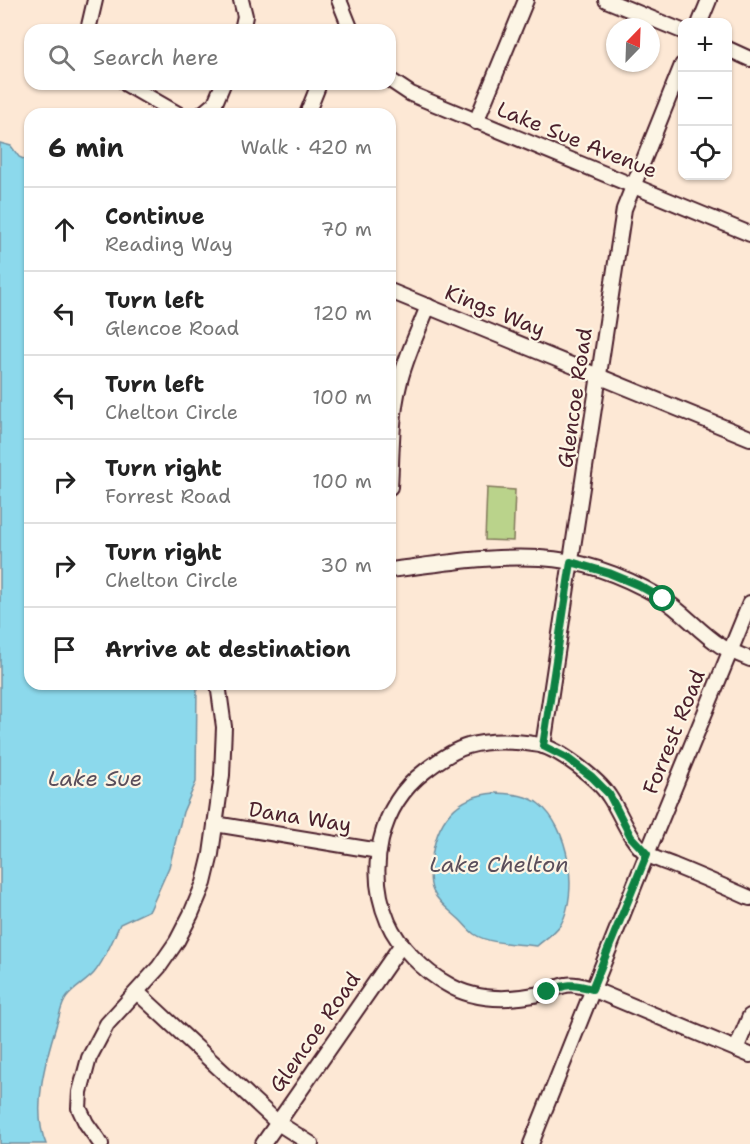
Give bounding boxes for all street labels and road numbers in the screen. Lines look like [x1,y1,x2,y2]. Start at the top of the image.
street label: Lake Sue Avenue [493,95,661,185]
street label: Kings Way [441,278,549,344]
street label: Glencoe Road [551,326,599,470]
street label: Forrest Road [636,666,712,798]
street label: Dana Way [247,795,353,839]
street label: Glencoe Road [263,966,367,1098]

